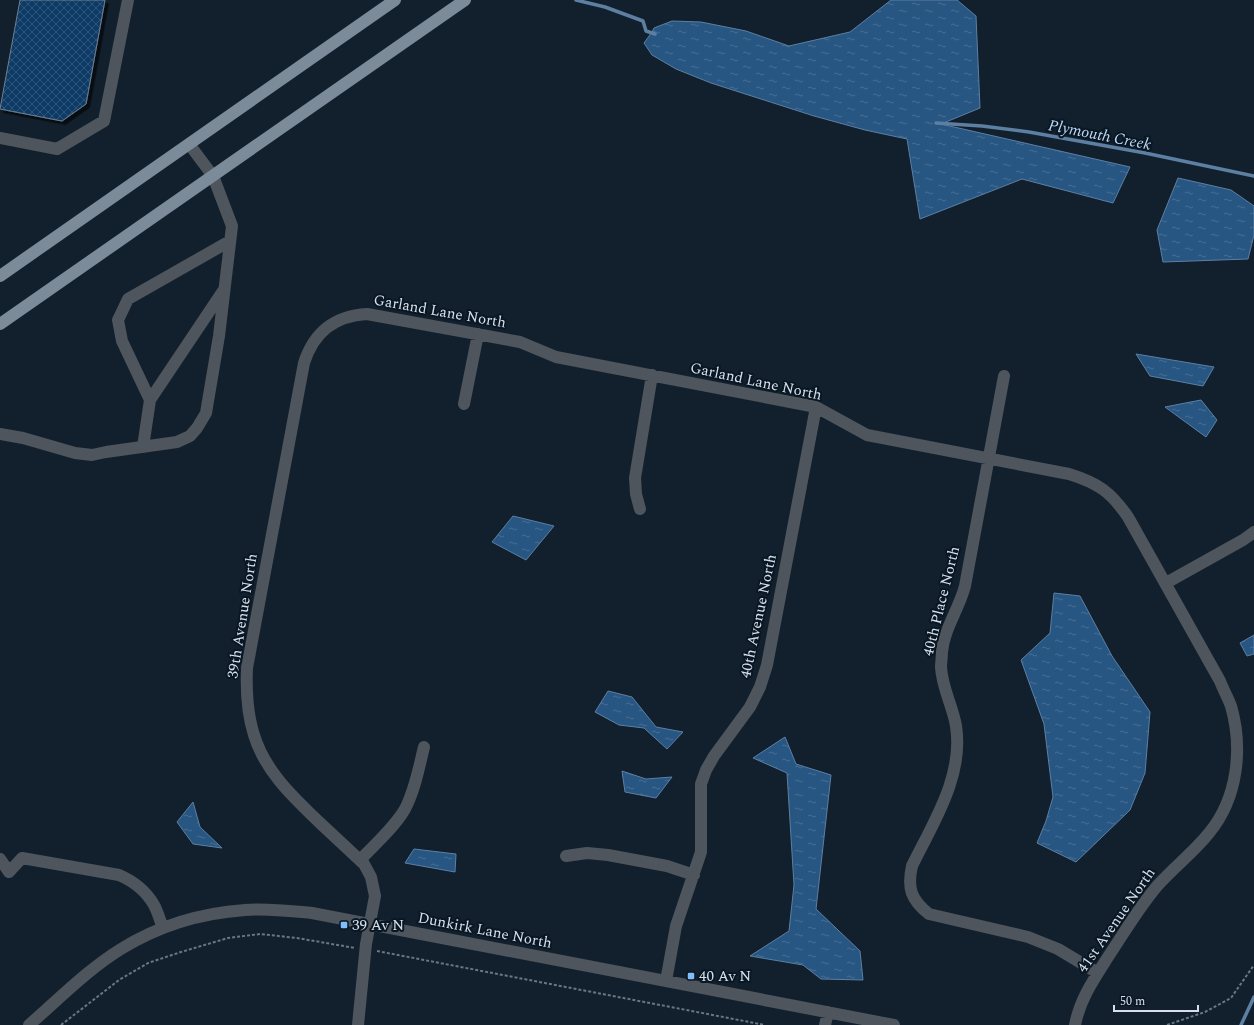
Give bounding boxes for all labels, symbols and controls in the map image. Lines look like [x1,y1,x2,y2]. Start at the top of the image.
water label: Plymouth Creek [1046,113,1154,157]
street label: Garland Lane North [372,289,508,335]
street label: Garland Lane North [688,356,824,407]
street label: 40th Place North [917,544,966,658]
street label: 39th Avenue North [221,552,264,680]
street label: 40th Avenue North [734,552,783,680]
street label: 41st Avenue North [1071,863,1161,978]
street label: Dunkirk Lane North [416,906,554,955]
place label: 39 Av N [352,914,404,937]
marker: 39 Av N [339,920,349,930]
place label: 40 Av N [699,965,751,988]
marker: 40 Av N [686,971,696,981]
scale bar [1114,987,1198,1013]
text: 50 m [1120,992,1145,1011]

